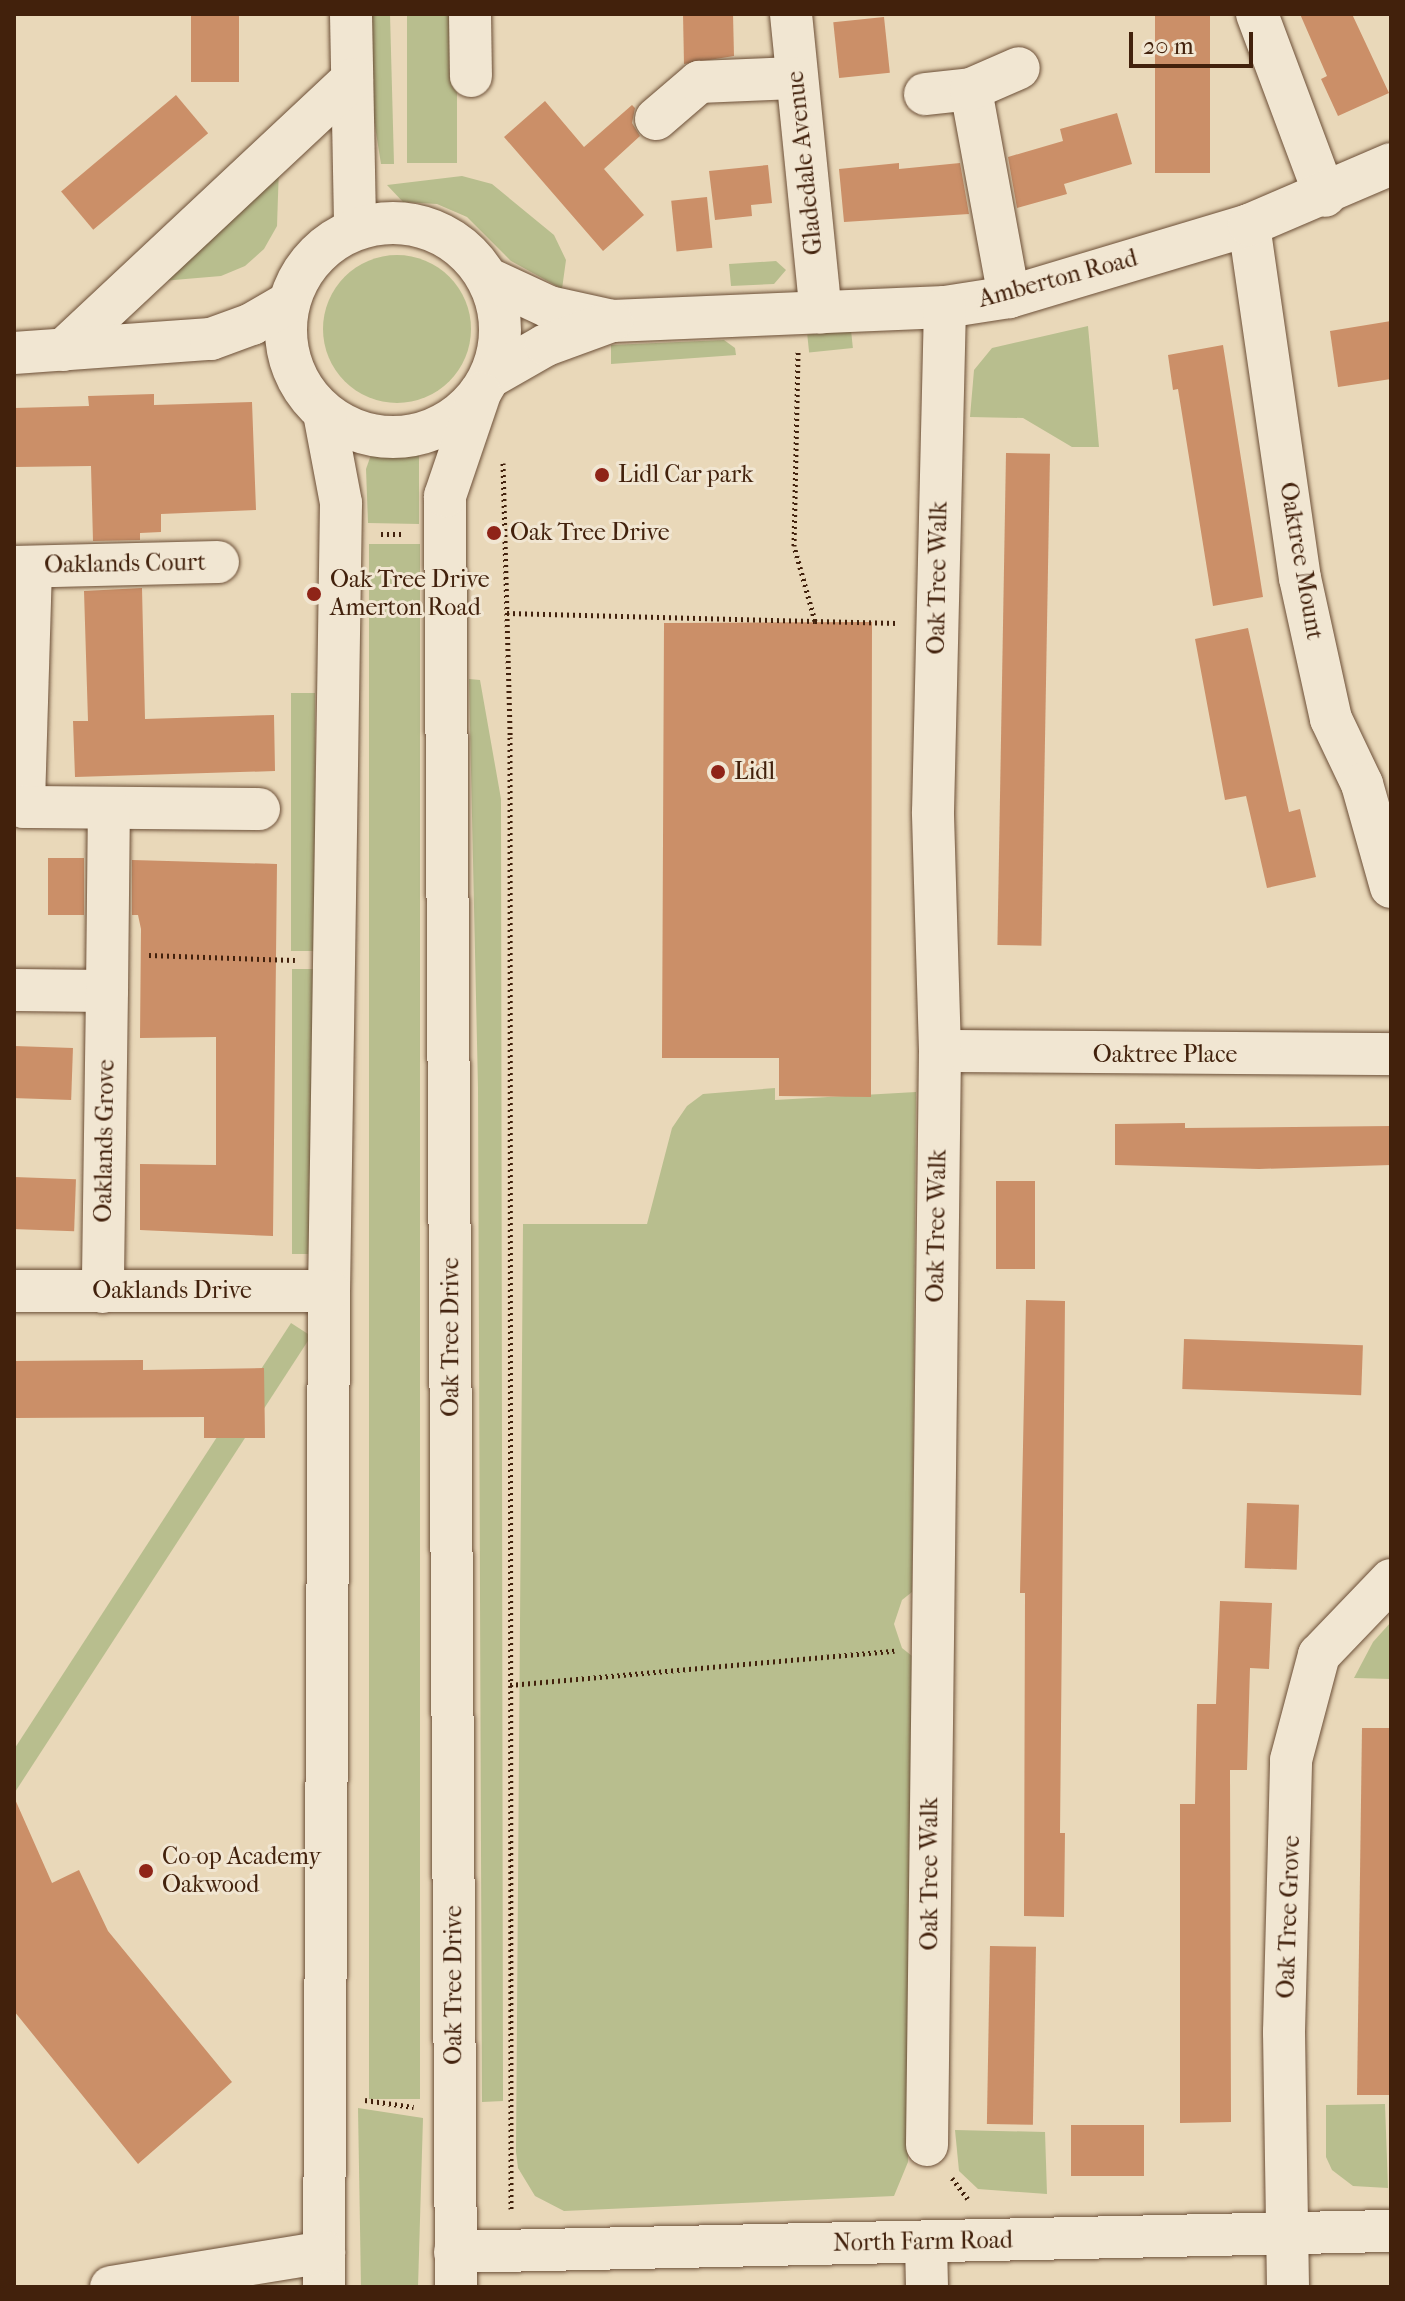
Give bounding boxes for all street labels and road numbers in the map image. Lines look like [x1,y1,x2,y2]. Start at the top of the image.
street label: Gladedale Avenue [781,70,829,256]
street label: Amberton Road [975,244,1141,314]
street label: Oaktree Mount [1273,480,1329,642]
street label: Oak Tree Walk [922,501,954,655]
street label: Oaklands Court [44,548,206,580]
street label: Oaktree Place [1093,1041,1237,1069]
street label: Oaklands Grove [89,1059,121,1223]
street label: Oak Tree Walk [921,1149,953,1303]
street label: Oak Tree Drive [437,1257,465,1417]
street label: Oaklands Drive [92,1277,252,1305]
street label: Oak Tree Walk [916,1797,944,1951]
street label: Oak Tree Grove [1272,1835,1306,1999]
street label: Oak Tree Drive [440,1905,468,2065]
street label: North Farm Road [833,2226,1013,2258]

